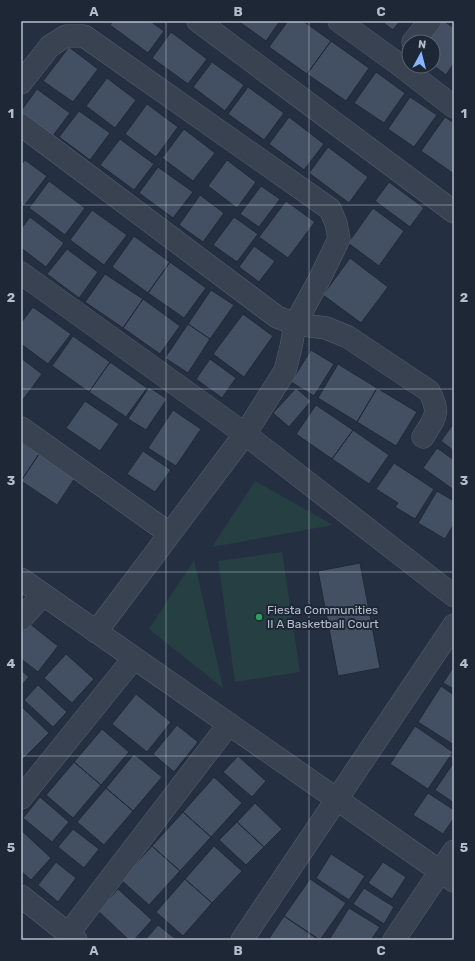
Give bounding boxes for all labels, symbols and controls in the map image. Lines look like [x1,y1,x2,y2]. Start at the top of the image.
text: A [89,4,99,19]
text: B [233,4,243,19]
text: C [376,4,386,19]
north arrow [401,34,441,74]
text: N [417,38,427,52]
text: 1 [8,106,14,121]
text: 1 [461,106,467,121]
text: 2 [7,290,15,305]
text: 2 [460,290,468,305]
text: 3 [7,473,16,488]
text: 3 [460,473,469,488]
place label: Fiesta Communities II A Basketball Court [267,603,379,631]
marker: Fiesta Communities II A Basketball Court [254,612,264,622]
text: 4 [7,656,16,671]
text: 4 [460,656,469,671]
text: 5 [7,840,15,855]
text: 5 [460,840,468,855]
text: A [89,943,99,958]
text: B [233,943,243,958]
text: C [376,943,386,958]

